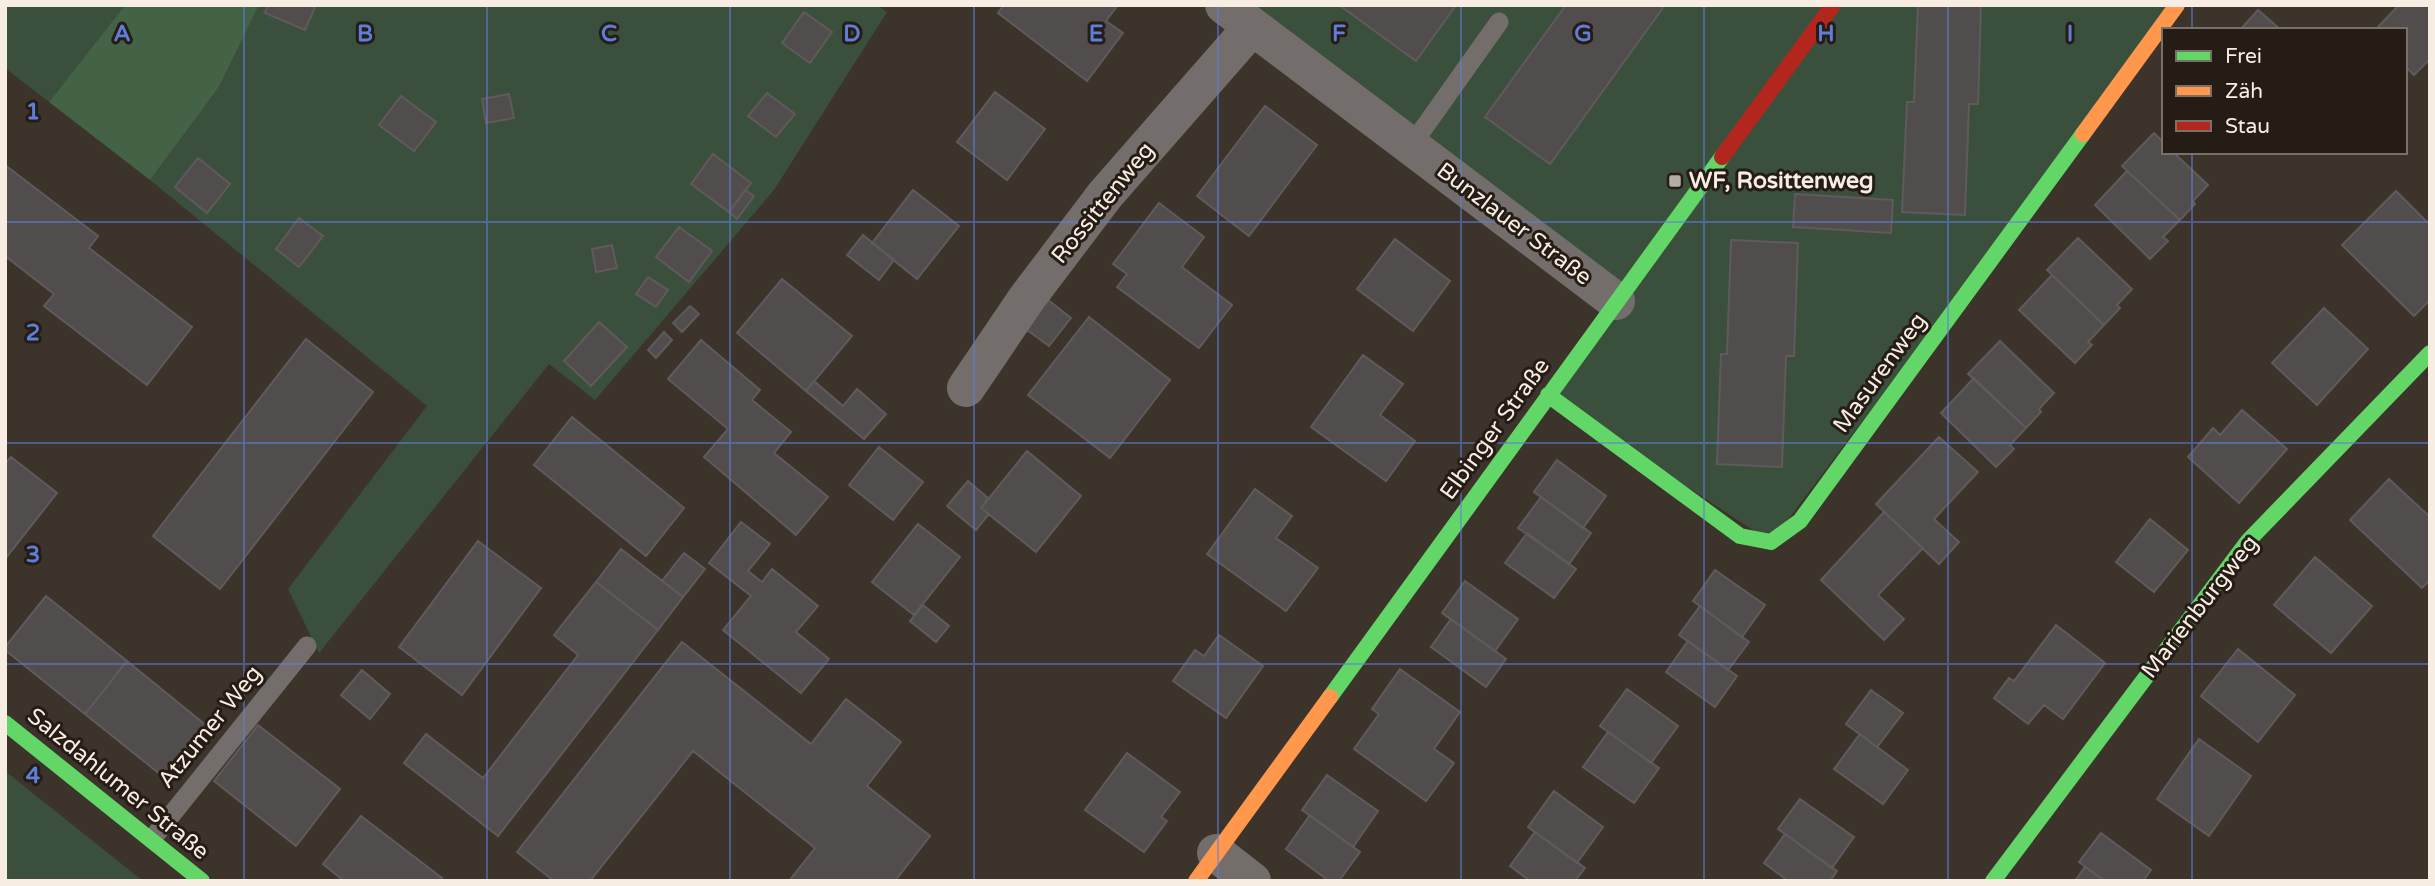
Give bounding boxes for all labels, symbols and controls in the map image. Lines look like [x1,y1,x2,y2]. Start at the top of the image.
text: A [113,20,131,48]
text: B [357,20,373,48]
text: C [601,20,617,48]
text: D [843,20,861,48]
text: E [1089,20,1103,48]
text: F [1332,20,1346,48]
text: G [1574,20,1592,48]
text: H [1817,20,1835,48]
text: I [2067,20,2073,48]
legend [2162,28,2407,154]
text: Frei [2225,44,2262,69]
text: Zäh [2225,79,2263,104]
text: 1 [26,98,40,126]
text: Stau [2225,114,2270,139]
street label: Rossittenweg [1046,137,1160,269]
street label: Bunzlauer Straße [1431,157,1597,291]
place label: WF, Rosittenweg [1689,167,1874,195]
marker: WF, Rosittenweg [1667,173,1683,189]
street label: Masurenweg [1827,308,1933,438]
text: 2 [26,319,40,347]
street label: Elbinger Straße [1434,353,1556,505]
street label: Marienburgweg [2135,530,2265,684]
text: 3 [26,541,40,569]
street label: Atzumer Weg [152,660,268,794]
street label: Salzdahlumer Straße [22,702,214,866]
text: 4 [26,762,41,790]

